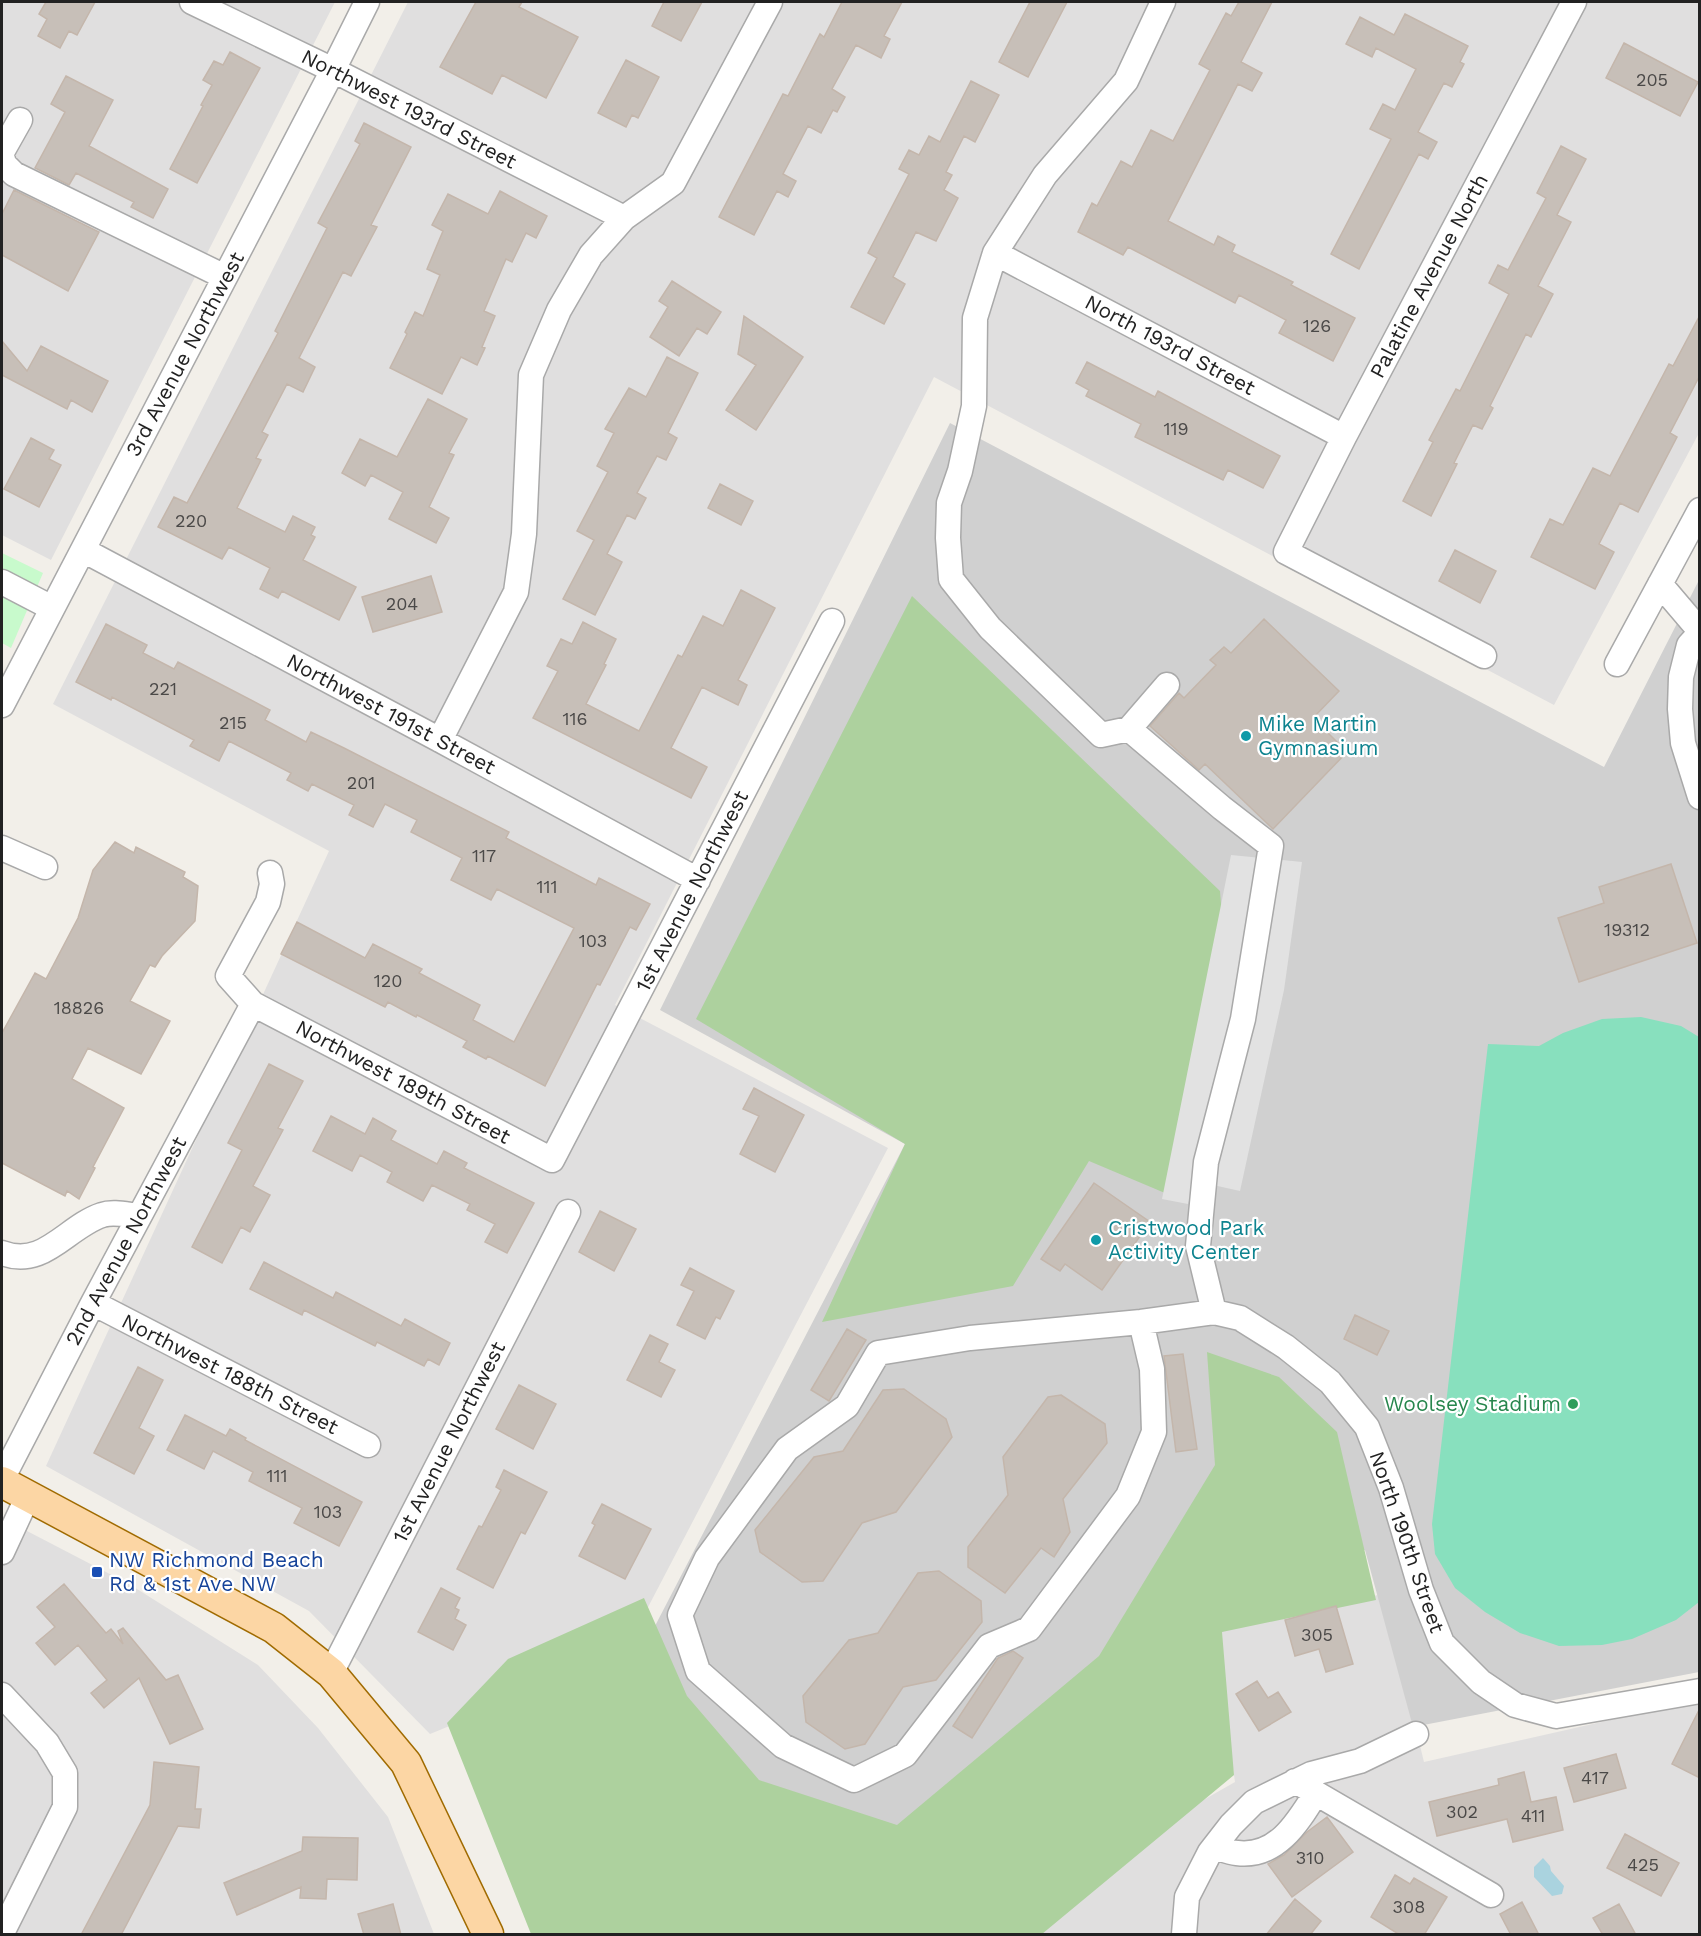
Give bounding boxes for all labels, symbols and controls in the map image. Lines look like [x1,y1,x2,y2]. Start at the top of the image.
street label: Northwest 193rd Street [297,43,521,174]
house number: 205 [1636,69,1668,90]
street label: Palatine Avenue North [1364,169,1493,382]
street label: 3rd Avenue Northwest [120,247,249,460]
street label: North 193rd Street [1081,289,1260,400]
house number: 126 [1303,315,1331,336]
house number: 119 [1163,418,1189,439]
house number: 220 [175,510,207,531]
house number: 204 [386,593,418,614]
street label: Northwest 191st Street [283,648,500,779]
house number: 221 [149,678,177,699]
house number: 116 [563,708,587,729]
place label: Mike Martin Gymnasium [1258,711,1378,760]
house number: 215 [219,712,247,733]
marker: Mike Martin Gymnasium [1239,729,1253,743]
house number: 201 [347,772,375,793]
street label: 1st Avenue Northwest [630,786,753,996]
house number: 117 [472,845,496,866]
house number: 111 [536,876,558,897]
house number: 19312 [1604,919,1650,940]
house number: 103 [579,930,607,951]
house number: 120 [374,970,402,991]
house number: 18826 [54,997,104,1018]
street label: Northwest 189th Street [292,1014,515,1149]
street label: 2nd Avenue Northwest [60,1132,191,1349]
place label: Cristwood Park Activity Center [1108,1215,1264,1264]
marker: Cristwood Park Activity Center [1089,1233,1103,1247]
street label: Northwest 188th Street [118,1308,343,1439]
street label: 1st Avenue Northwest [387,1337,510,1547]
place label: Woolsey Stadium [1384,1391,1561,1416]
marker: Woolsey Stadium [1566,1397,1580,1411]
street label: North 190th Street [1365,1448,1450,1636]
house number: 111 [266,1465,288,1486]
house number: 103 [314,1501,342,1522]
place label: NW Richmond Beach Rd & 1st Ave NW [109,1547,324,1596]
marker: NW Richmond Beach Rd & 1st Ave NW [90,1565,104,1579]
house number: 305 [1301,1624,1333,1645]
house number: 417 [1581,1767,1609,1788]
house number: 302 [1446,1801,1478,1822]
house number: 411 [1521,1805,1545,1826]
house number: 310 [1296,1847,1324,1868]
house number: 425 [1627,1854,1659,1875]
house number: 308 [1393,1896,1425,1917]

